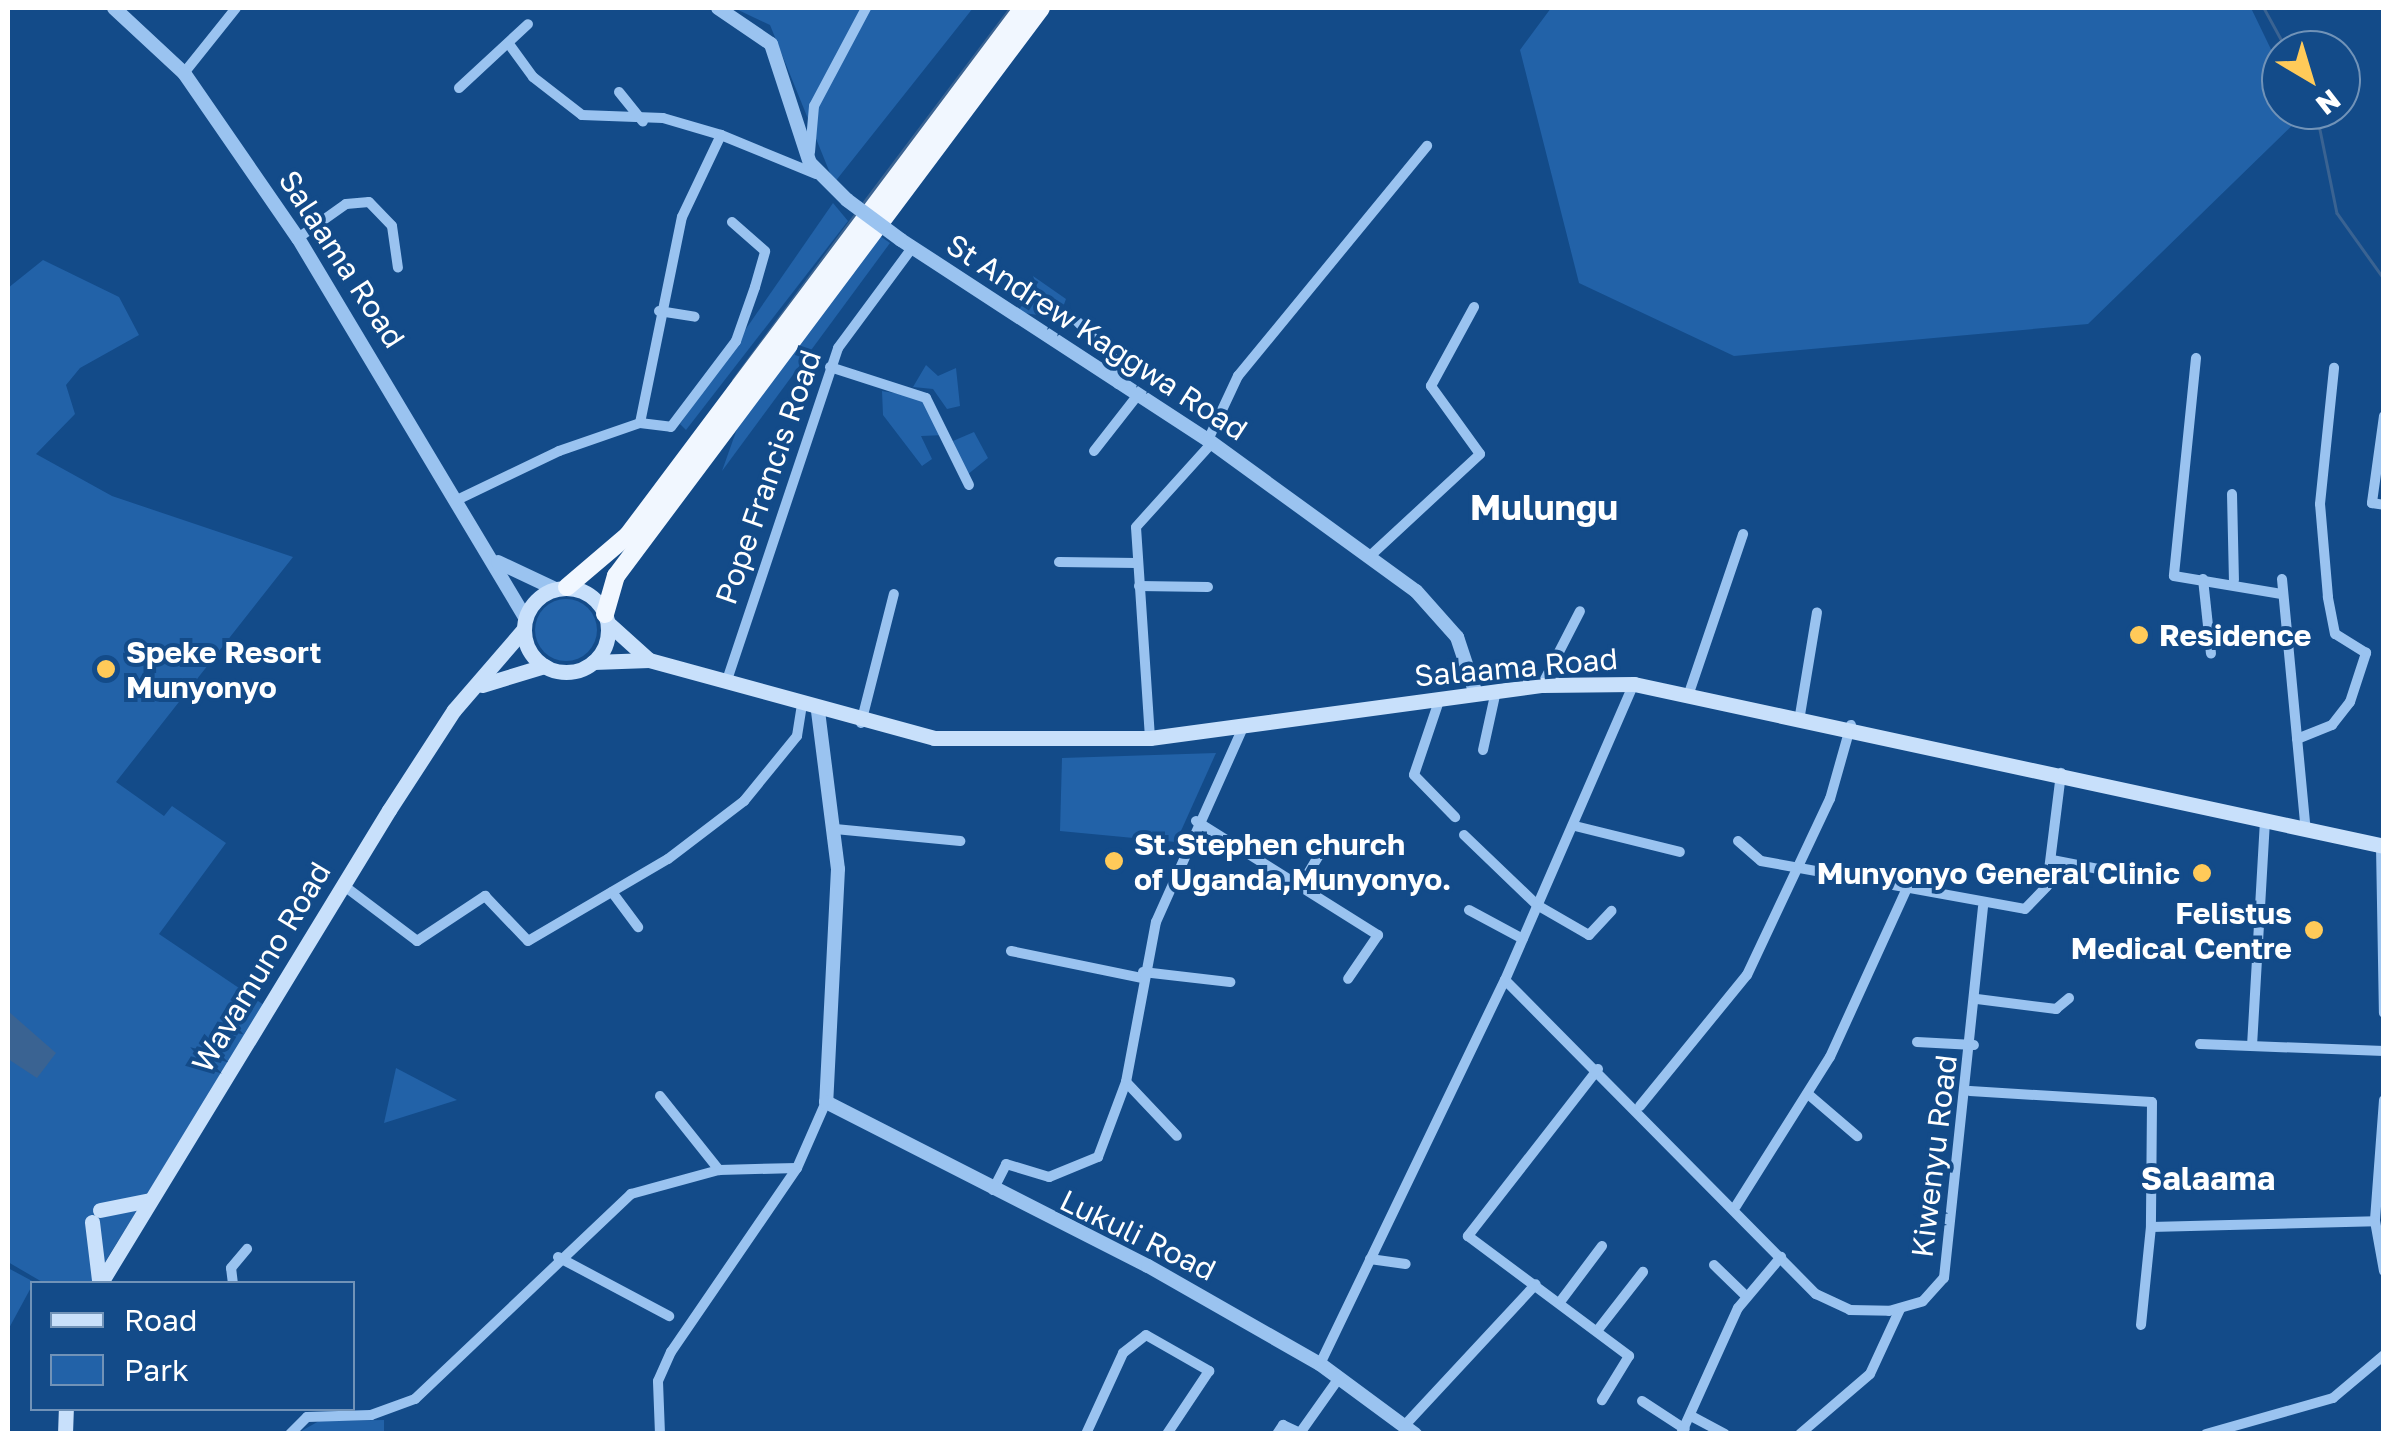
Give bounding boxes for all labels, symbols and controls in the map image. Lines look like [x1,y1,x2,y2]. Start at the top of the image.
north arrow [2261,30,2361,130]
text: N [2310,83,2347,122]
street label: Salaama Road [271,164,413,354]
street label: St Andrew Kaggwa Road [940,226,1254,448]
street label: Pope Francis Road [708,345,828,609]
district label: Mulungu [1470,486,1618,528]
place label: Residence [2159,617,2311,653]
marker: Residence [2128,624,2150,646]
place label: Speke Resort Munyonyo [126,634,321,704]
street label: Salaama Road [1413,640,1619,694]
marker: Speke Resort Munyonyo [95,658,117,680]
place label: St.Stephen church of Uganda,Munyonyo. [1134,826,1451,896]
marker: St.Stephen church of Uganda,Munyonyo. [1103,850,1125,872]
street label: Wavamuno Road [184,855,338,1079]
place label: Munyonyo General Clinic [1817,855,2180,891]
marker: Munyonyo General Clinic [2189,860,2215,886]
place label: Felistus Medical Centre [2071,895,2292,966]
marker: Felistus Medical Centre [2301,917,2327,943]
street label: Kiwenyu Road [1904,1053,1964,1259]
district label: Salaama [2141,1159,2275,1197]
street label: Lukuli Road [1054,1182,1222,1288]
legend [30,1281,355,1411]
text: Road [124,1302,198,1338]
text: Park [124,1352,189,1388]

